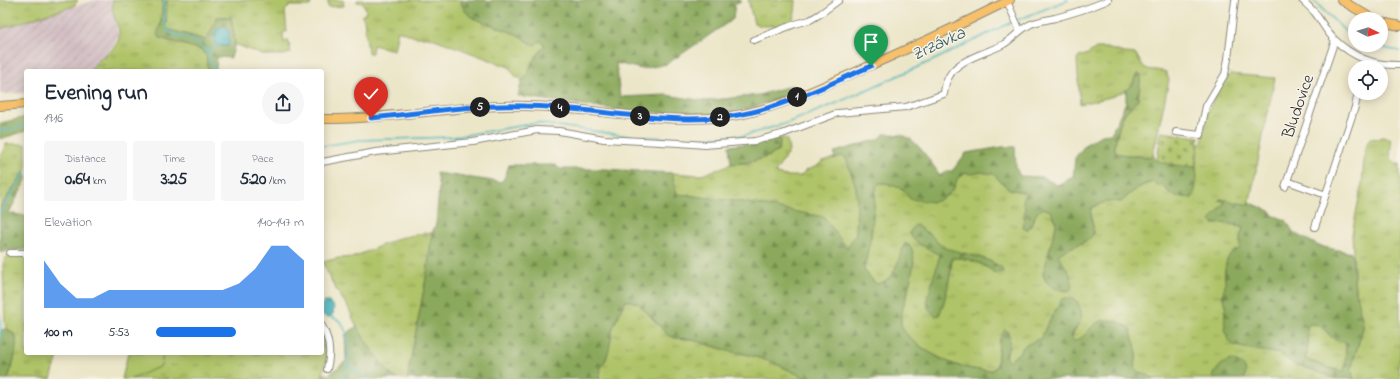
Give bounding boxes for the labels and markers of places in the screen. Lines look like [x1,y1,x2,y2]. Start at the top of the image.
pin [854,25,888,66]
pin [354,77,388,118]
pin: 1 [787,87,807,107]
pin: 5 [470,97,490,117]
pin: 4 [550,98,570,118]
pin: 3 [630,106,650,126]
pin: 2 [710,107,730,127]

